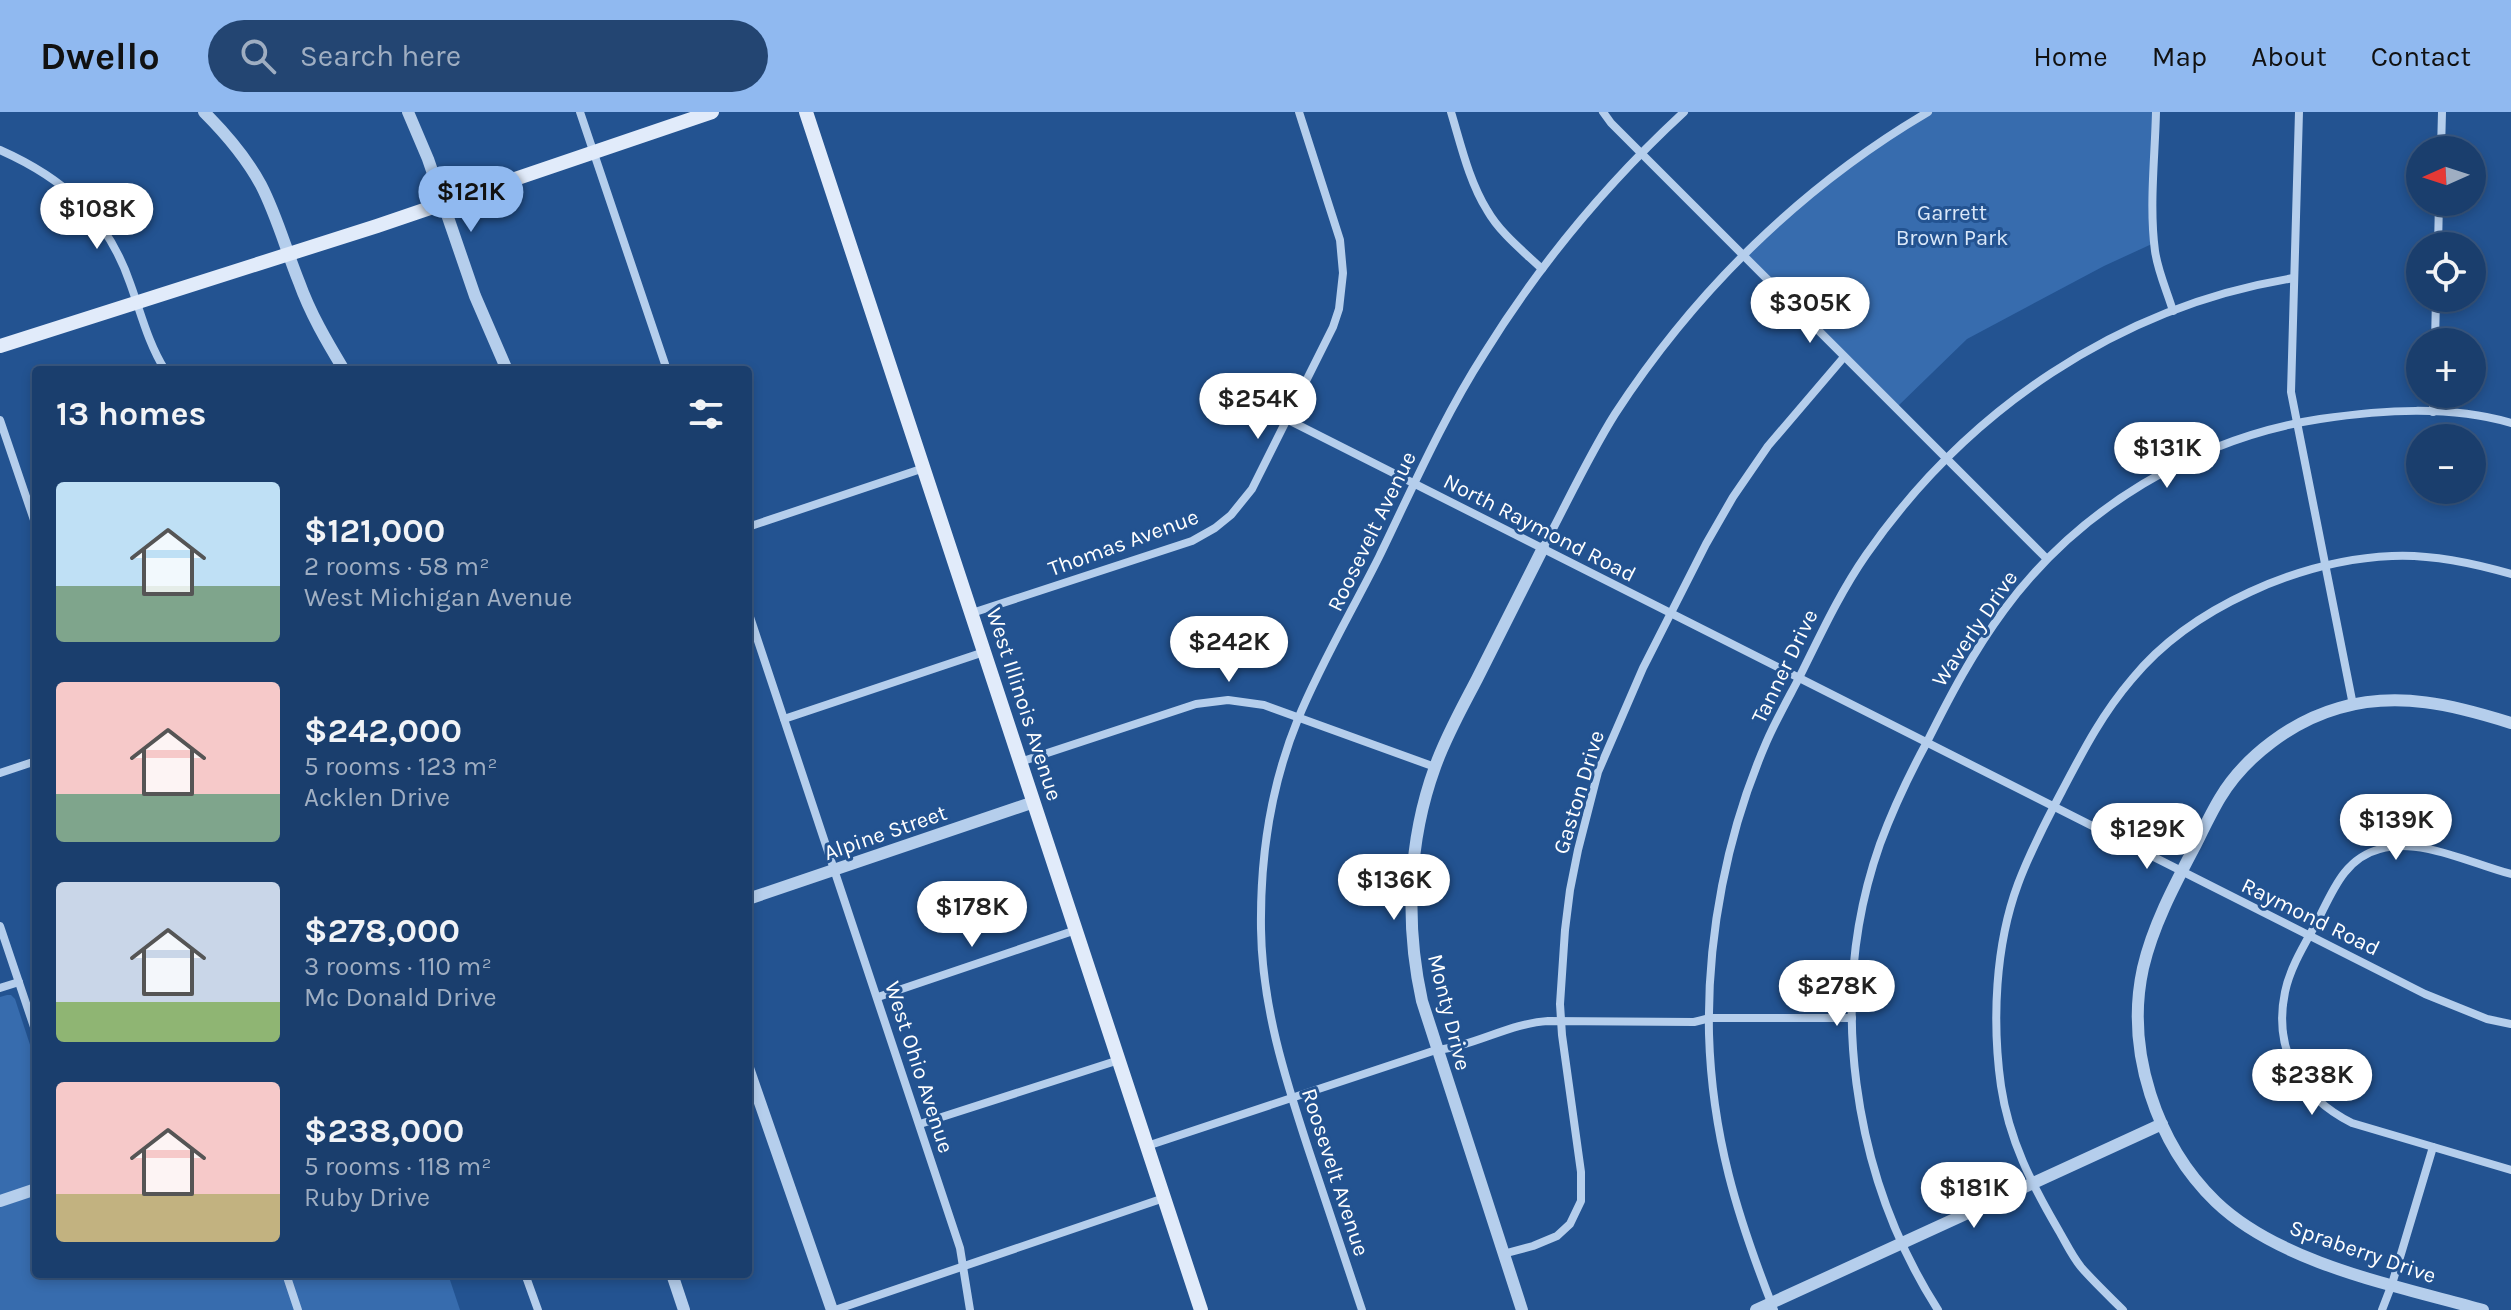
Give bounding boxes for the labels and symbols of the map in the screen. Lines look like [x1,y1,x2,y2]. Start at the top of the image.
north arrow [2406,136,2486,216]
pin: $121K [415,166,527,234]
pin: $108K [41,183,153,251]
park label: Garrett Brown Park [1896,200,2008,251]
pin: $305K [1754,277,1866,345]
pin: $254K [1202,373,1314,441]
pin: $131K [2111,422,2223,490]
street label: Roosevelt Avenue [1322,447,1422,616]
street label: North Raymond Road [1439,468,1640,588]
street label: Thomas Avenue [1045,504,1202,582]
street label: Waverly Drive [1926,566,2023,692]
street label: West Illinois Avenue [981,605,1068,804]
street label: Tanner Drive [1746,605,1824,728]
pin: $242K [1173,616,1285,684]
street label: Gaston Drive [1548,727,1610,857]
pin: $139K [2340,794,2452,862]
street label: Alpine Street [820,800,950,866]
pin: $129K [2091,803,2203,871]
pin: $136K [1338,854,1450,922]
street label: Raymond Road [2237,872,2384,962]
pin: $178K [916,881,1028,949]
street label: Monty Drive [1422,951,1476,1073]
pin: $278K [1781,960,1893,1028]
street label: West Ohio Avenue [879,978,959,1156]
pin: $238K [2256,1049,2368,1117]
street label: Roosevelt Avenue [1296,1085,1374,1259]
pin: $181K [1918,1162,2030,1230]
street label: Spraberry Drive [2286,1215,2439,1289]

